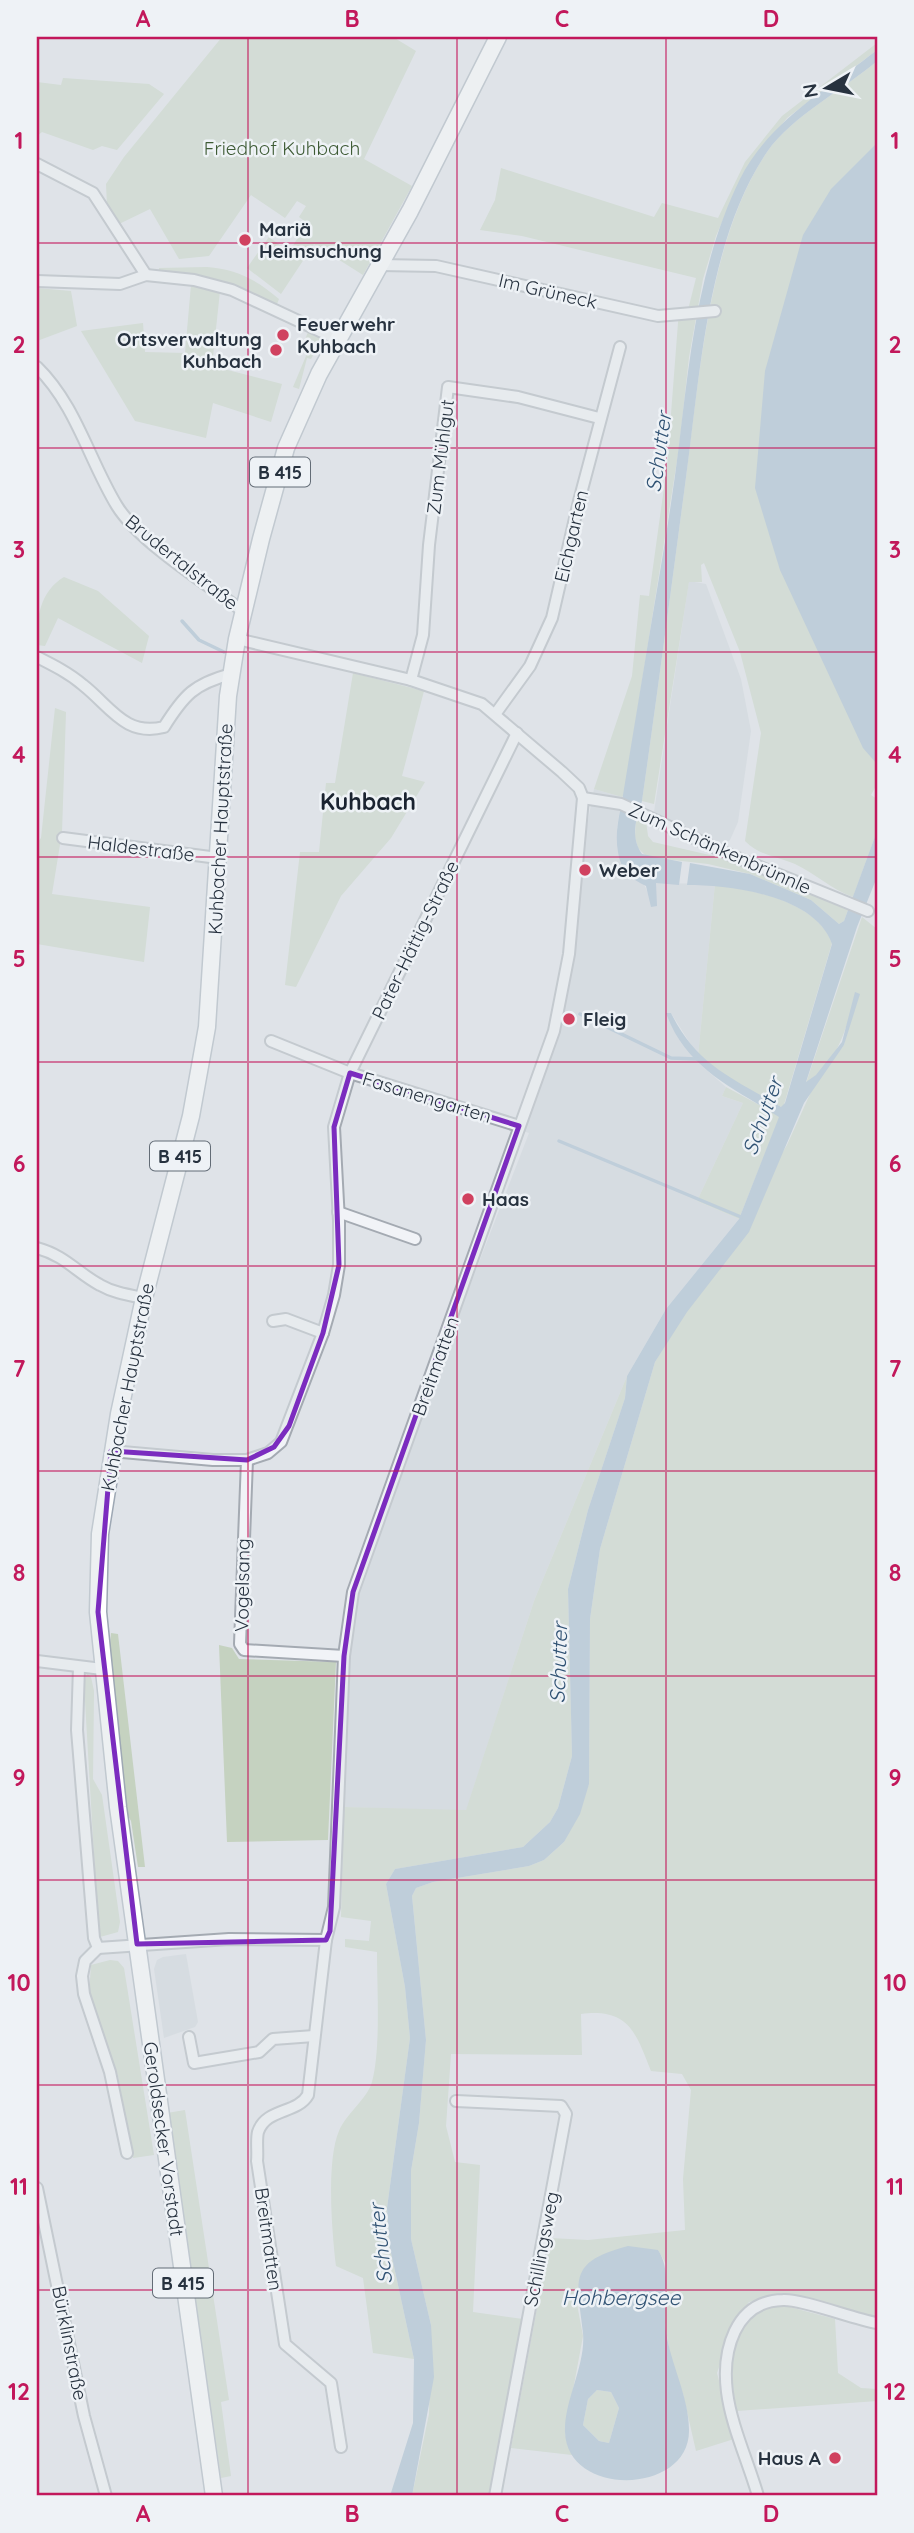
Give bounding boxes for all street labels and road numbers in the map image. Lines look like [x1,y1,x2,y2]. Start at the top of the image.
street label: Im Grüneck [496,268,600,314]
street label: Zum Mühlgut [421,398,459,516]
road number: B 415 [250,458,310,486]
street label: Eichgarten [549,487,593,585]
street label: Brudertalstraße [121,509,243,615]
street label: Kuhbacher Hauptstraße [202,723,238,935]
street label: Zum Schänkenbrünnle [625,797,815,899]
street label: Haldestraße [86,830,196,866]
street label: Pater-Hättig-Straße [366,857,464,1023]
street label: Fasanengarten [360,1066,494,1128]
road number: B 415 [150,1142,210,1170]
street label: Kuhbacher Hauptstraße [95,1281,159,1493]
street label: Breitmatten [406,1313,464,1419]
street label: Vogelsang [229,1538,255,1632]
street label: Geroldsecker Vorstadt [138,2040,190,2238]
street label: Breitmatten [250,2186,288,2292]
street label: Schillingsweg [518,2190,564,2308]
road number: B 415 [153,2269,213,2298]
street label: Bürklinstraße [47,2284,93,2402]

